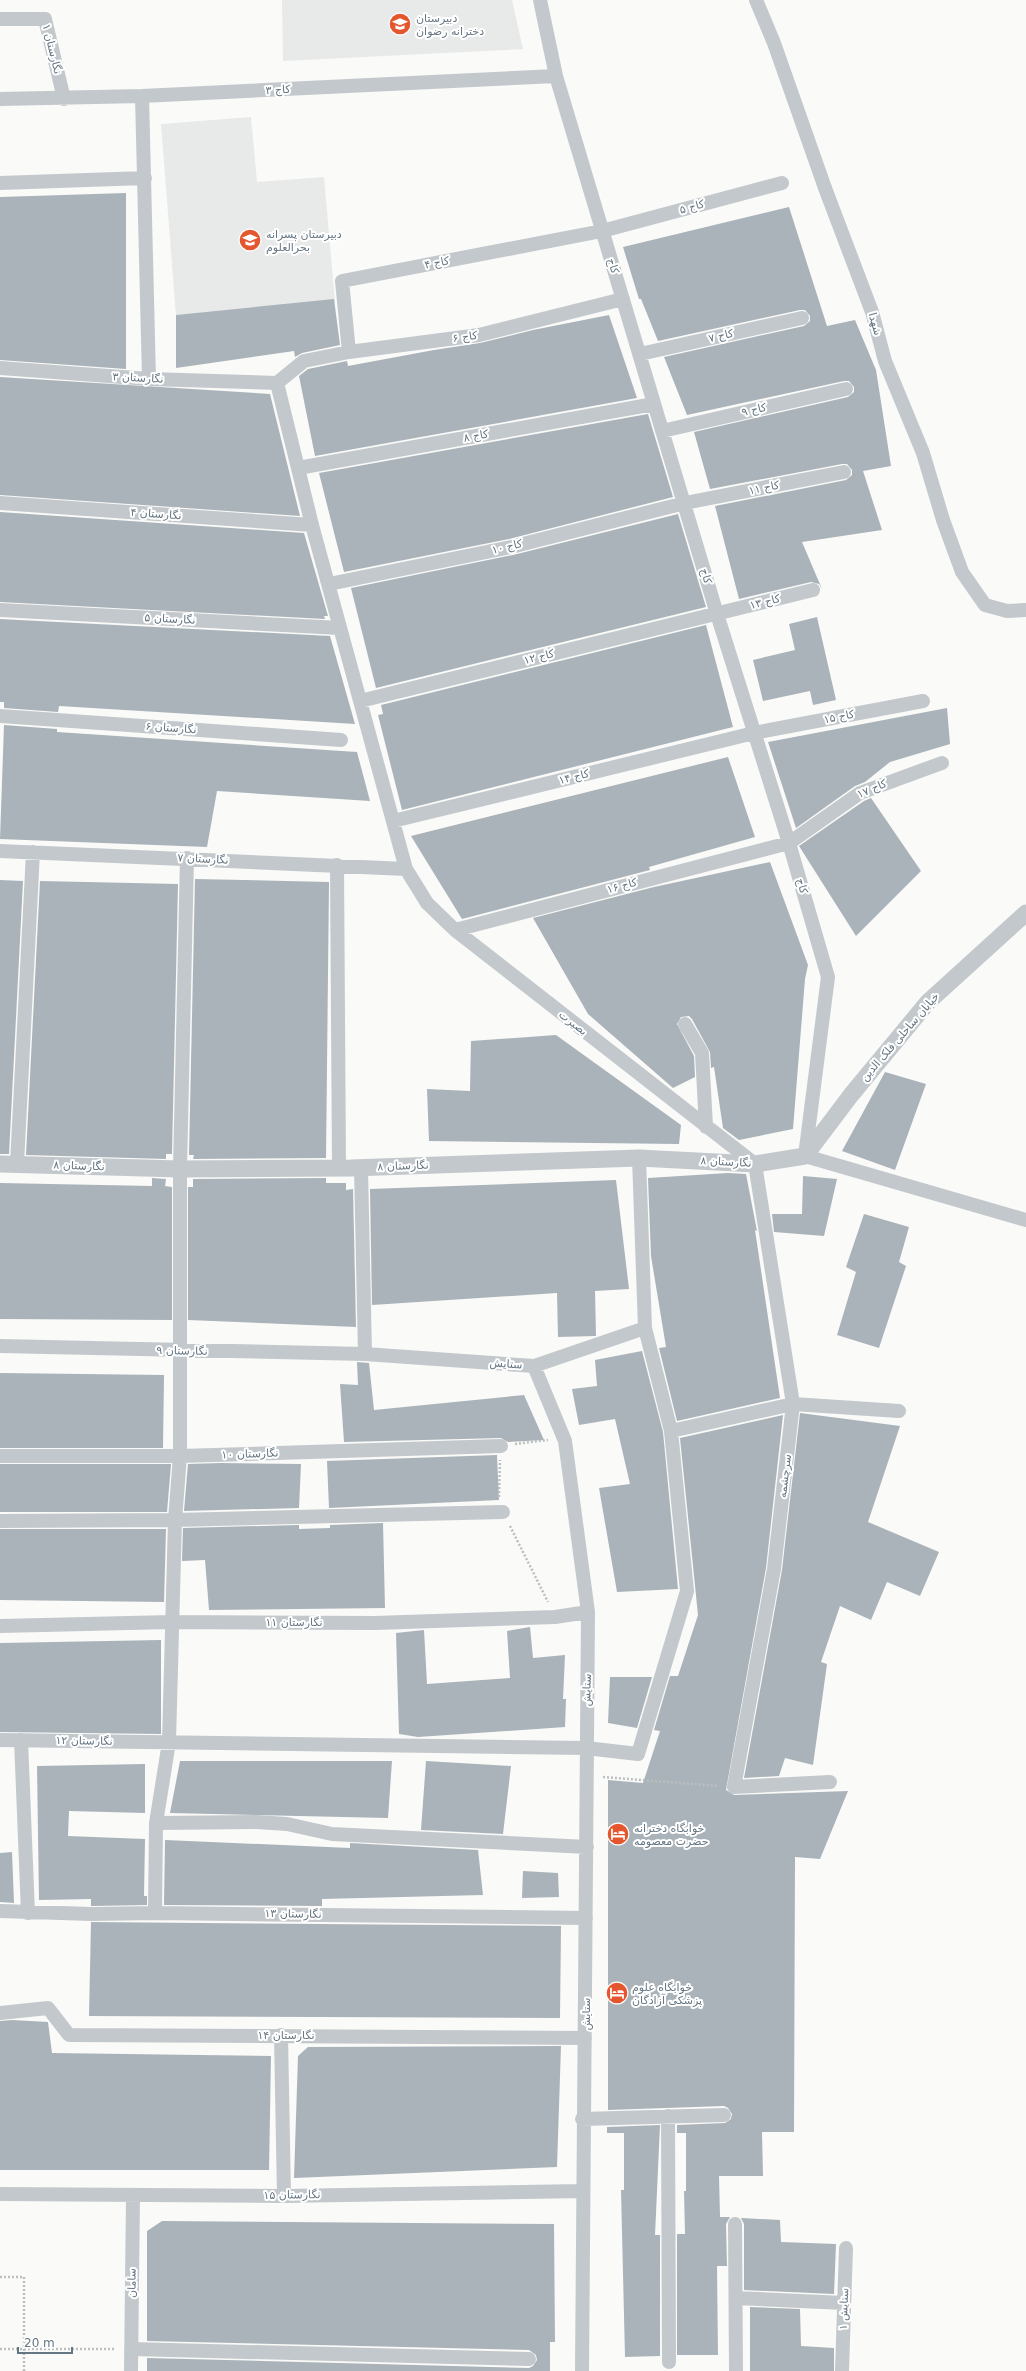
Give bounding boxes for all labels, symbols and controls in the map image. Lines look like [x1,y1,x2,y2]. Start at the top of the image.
school or university icon: دبیرستان دخترانه رضوان [387,11,413,37]
place label: دبیرستان دخترانه رضوان [416,12,484,38]
street label: نگارستان ۱ [40,23,64,75]
street label: کاج ۳ [265,83,292,97]
street label: کاج ۵ [678,197,707,217]
school or university icon: دبیرستان پسرانه بحرالعلوم [237,227,263,253]
place label: دبیرستان پسرانه بحرالعلوم [266,228,342,254]
street label: کاج ۴ [423,254,451,272]
street label: کاج [604,257,622,276]
street label: شهدا [866,311,884,337]
street label: کاج ۷ [707,327,735,345]
street label: کاج ۶ [452,329,479,345]
street label: نگارستان ۳ [112,370,164,386]
street label: کاج ۹ [740,401,768,419]
street label: کاج ۸ [463,427,490,445]
street label: کاج ۱۱ [748,479,781,497]
street label: نگارستان ۴ [130,506,182,522]
street label: کاج ۱۰ [490,537,524,557]
street label: کاج [698,567,715,586]
street label: کاج ۱۳ [748,592,782,612]
street label: نگارستان ۵ [144,611,196,627]
street label: کاج ۱۲ [522,647,556,667]
street label: کاج ۱۵ [823,708,856,726]
street label: نگارستان ۶ [145,720,197,736]
street label: کاج ۱۴ [557,767,591,787]
street label: کاج ۱۷ [855,777,890,801]
street label: نگارستان ۷ [177,851,229,867]
street label: کاج ۱۶ [605,876,639,896]
street label: کاج [794,877,811,896]
street label: خیابان ساحلی فلک الدین [858,990,942,1084]
street label: بصیرت [556,1008,590,1038]
street label: نگارستان ۸ [700,1154,752,1170]
street label: نگارستان ۸ [53,1159,105,1173]
street label: نگارستان ۸ [377,1159,429,1173]
street label: نگارستان ۹ [156,1344,208,1358]
street label: ستایش [489,1356,523,1372]
street label: نگارستان ۱۰ [221,1447,279,1461]
street label: سرچشمه [776,1453,794,1499]
street label: نگارستان ۱۱ [265,1616,323,1629]
street label: ستایش [580,1673,594,1707]
street label: نگارستان ۱۲ [55,1734,113,1748]
hotel icon: خوابگاه دخترانه حضرت معصومه [605,1821,631,1847]
place label: خوابگاه دخترانه حضرت معصومه [634,1822,708,1848]
street label: نگارستان ۱۳ [264,1907,322,1921]
hotel icon: خوابگاه علوم پزشکی آزادگان [604,1980,630,2006]
place label: خوابگاه علوم پزشکی آزادگان [632,1981,702,2007]
street label: ستایش [580,1998,593,2030]
street label: نگارستان ۱۴ [257,2029,315,2042]
street label: نگارستان ۱۵ [263,2188,321,2202]
street label: سامان [125,2268,139,2298]
street label: ستایش ۱ [837,2288,851,2330]
scale bar [18,2329,72,2355]
text: 20 m [24,2336,55,2350]

